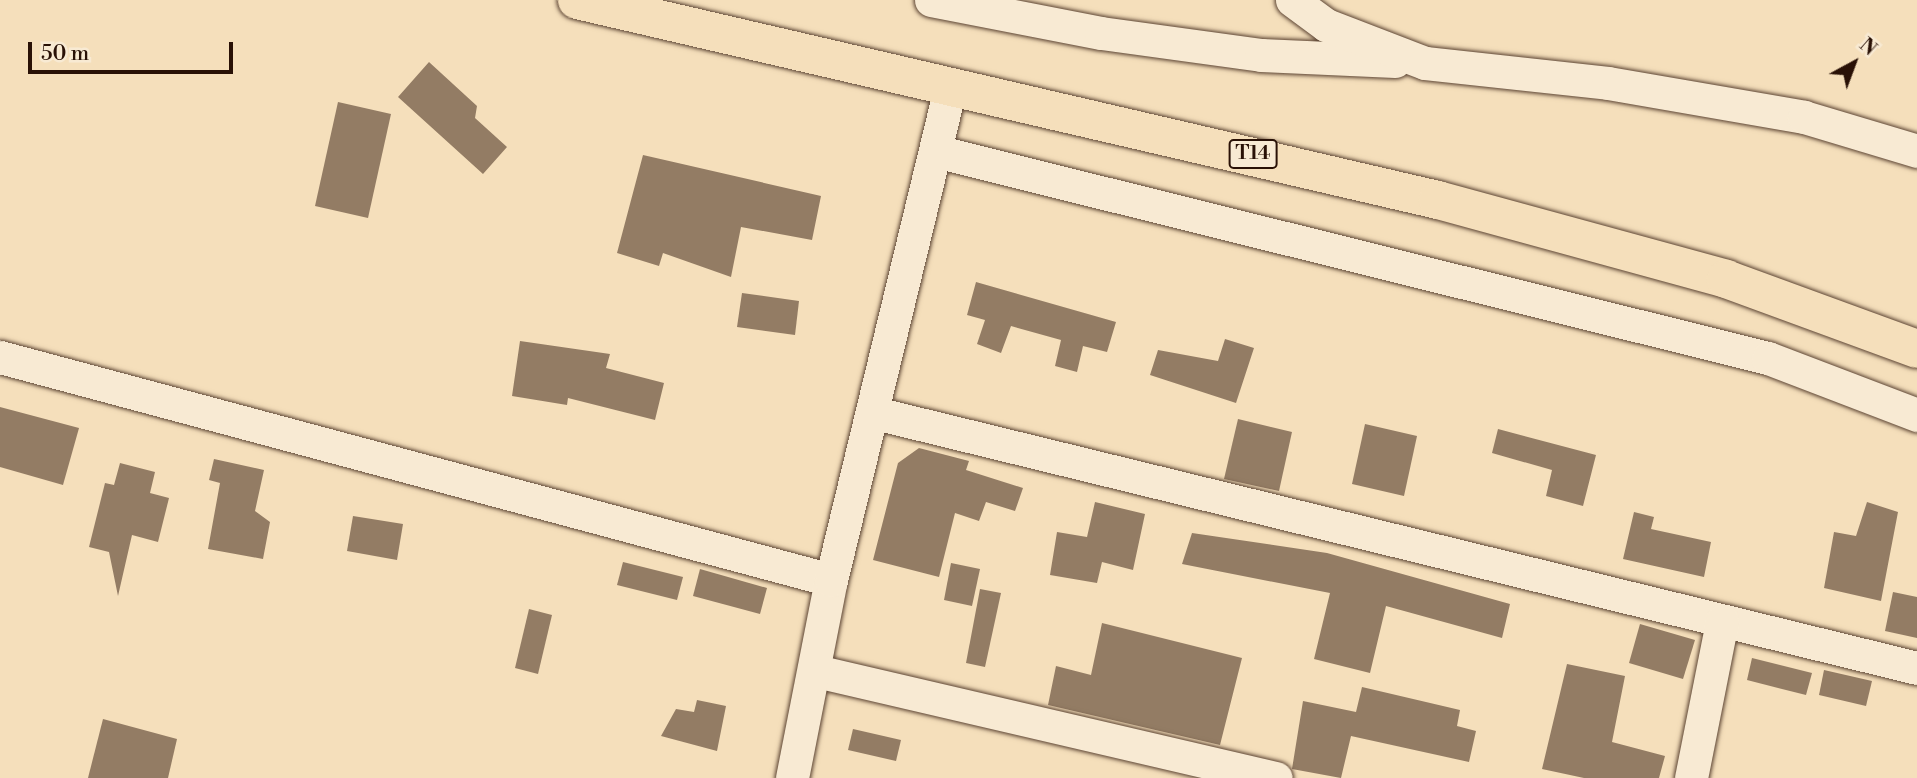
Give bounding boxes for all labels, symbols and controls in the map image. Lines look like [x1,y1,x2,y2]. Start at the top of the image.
scale bar [32,28,236,72]
north arrow [1819,28,1889,98]
text: N [1854,33,1881,61]
text: 50 m [41,41,89,67]
road number: T14 [1228,138,1278,170]

